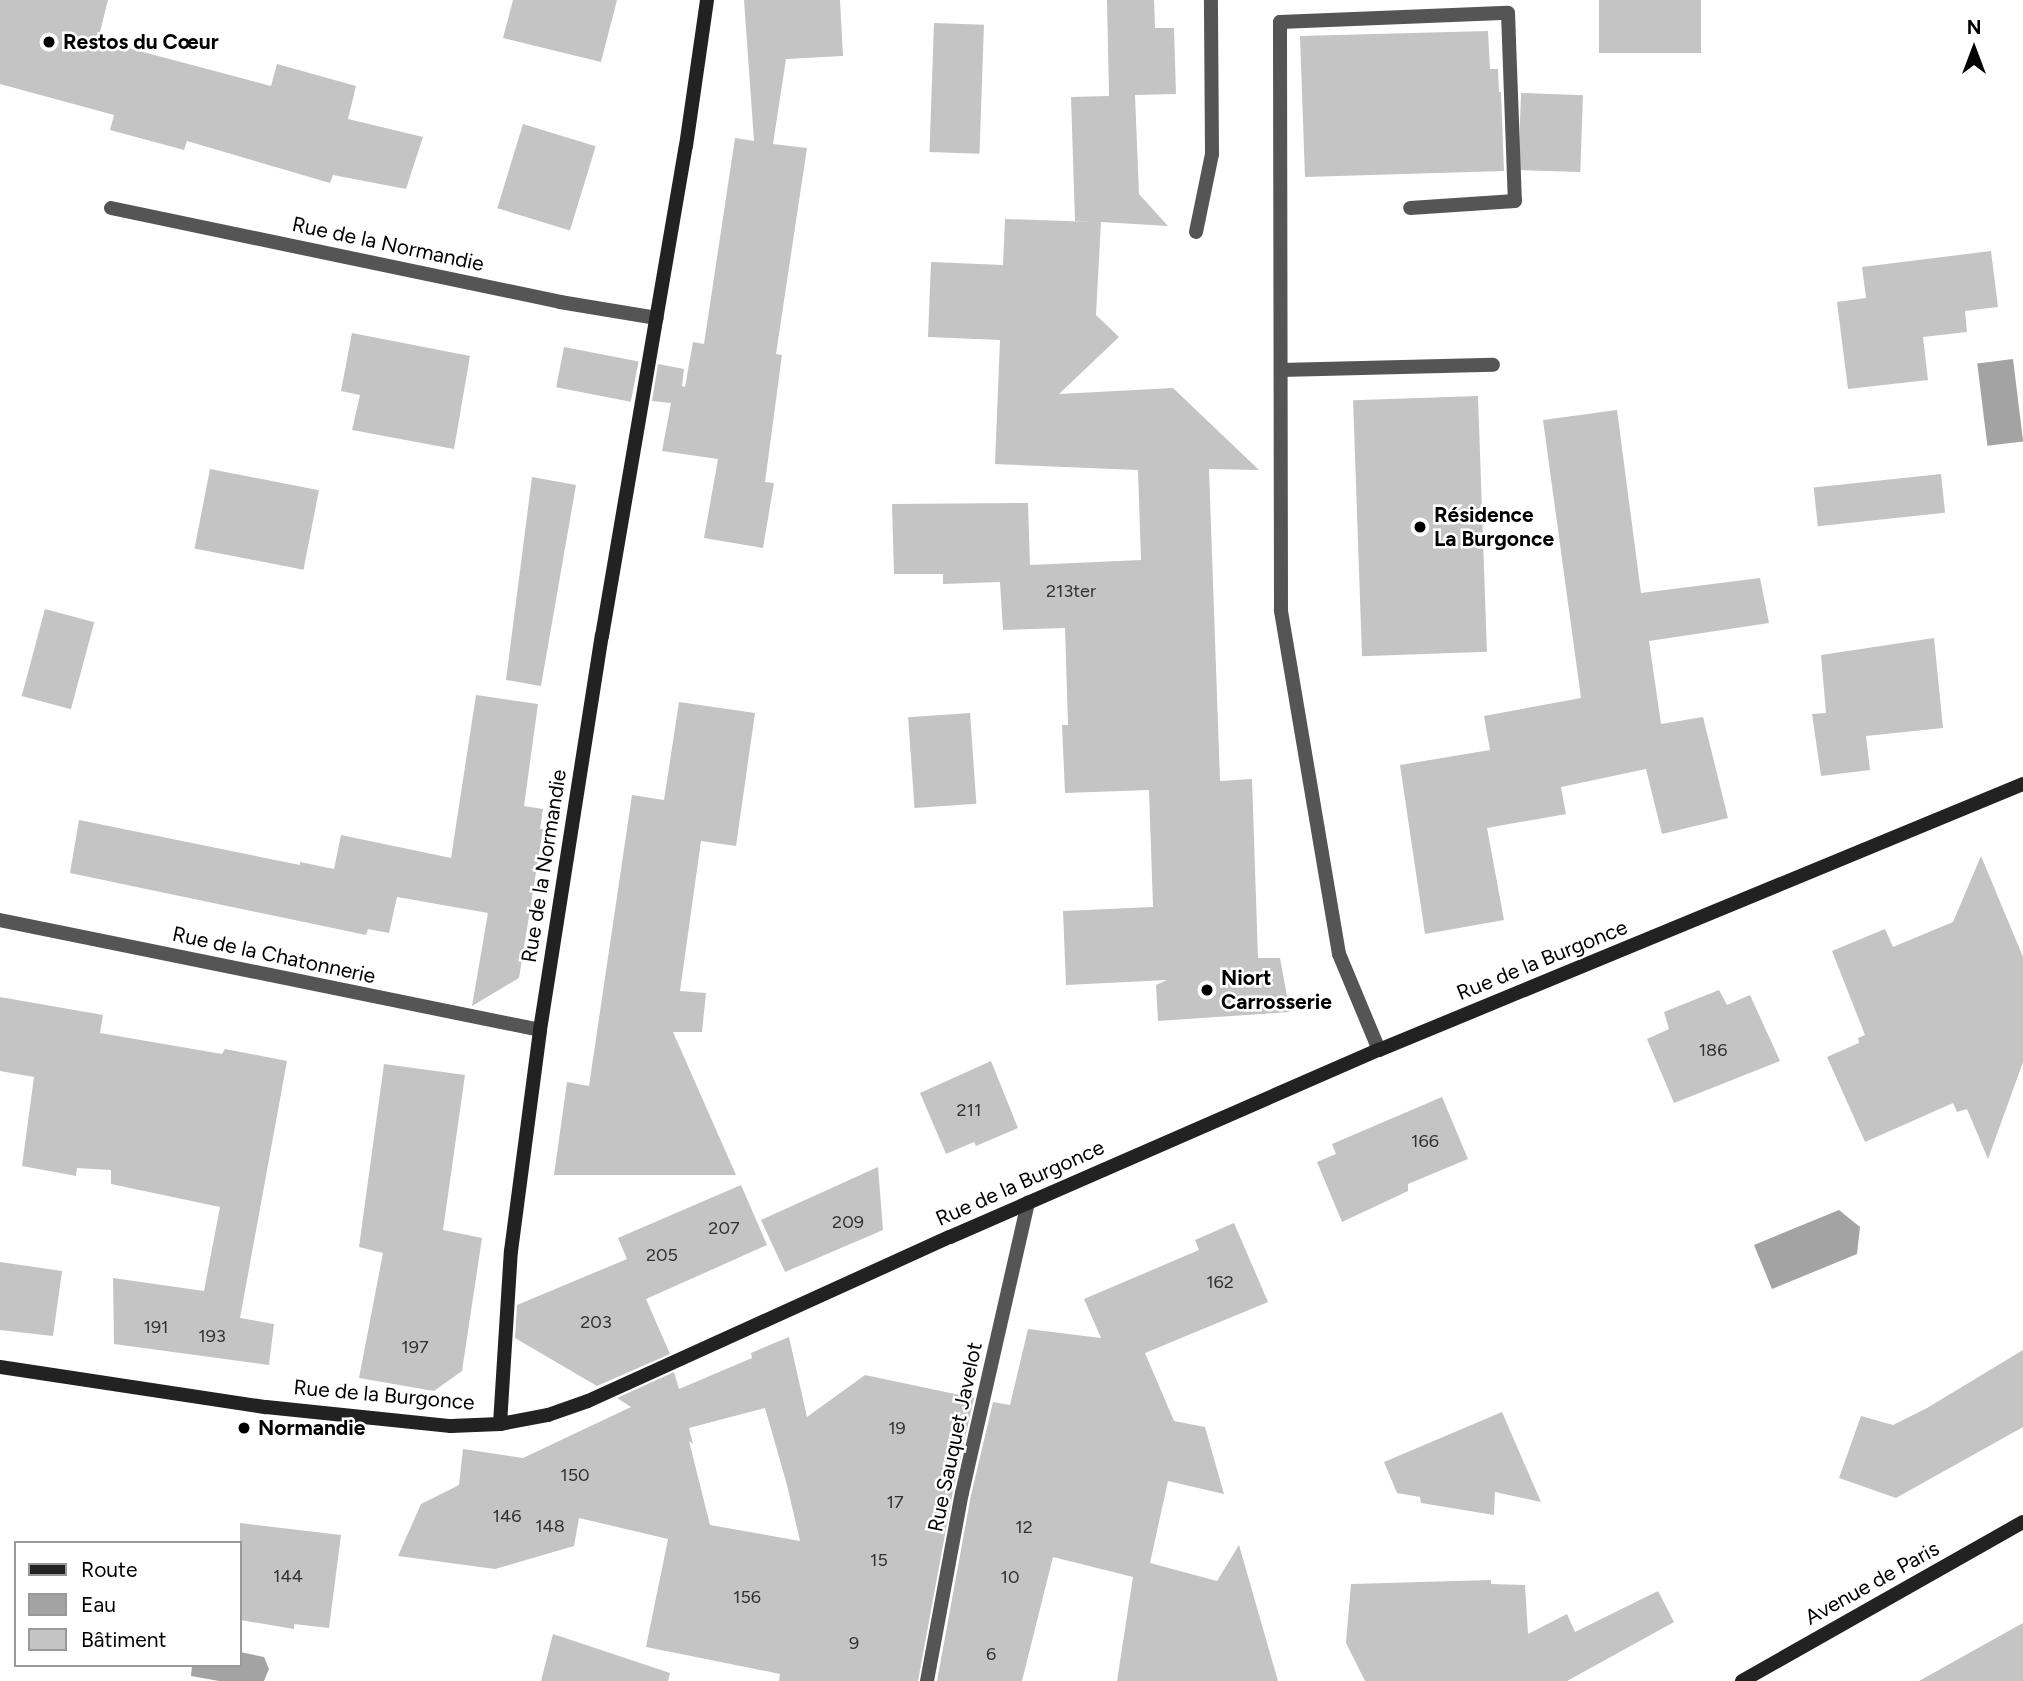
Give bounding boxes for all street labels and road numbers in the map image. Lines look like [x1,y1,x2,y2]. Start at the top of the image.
street label: Rue de la Normandie [290,211,486,277]
street label: Rue de la Normandie [516,767,572,965]
street label: Rue de la Burgonce [1453,914,1631,1006]
street label: Rue de la Chatonnerie [170,921,378,989]
street label: Rue de la Burgonce [932,1135,1108,1231]
street label: Rue Sauquet Javelot [923,1340,987,1534]
street label: Rue de la Burgonce [292,1375,476,1415]
street label: Avenue de Paris [1800,1536,1944,1630]

